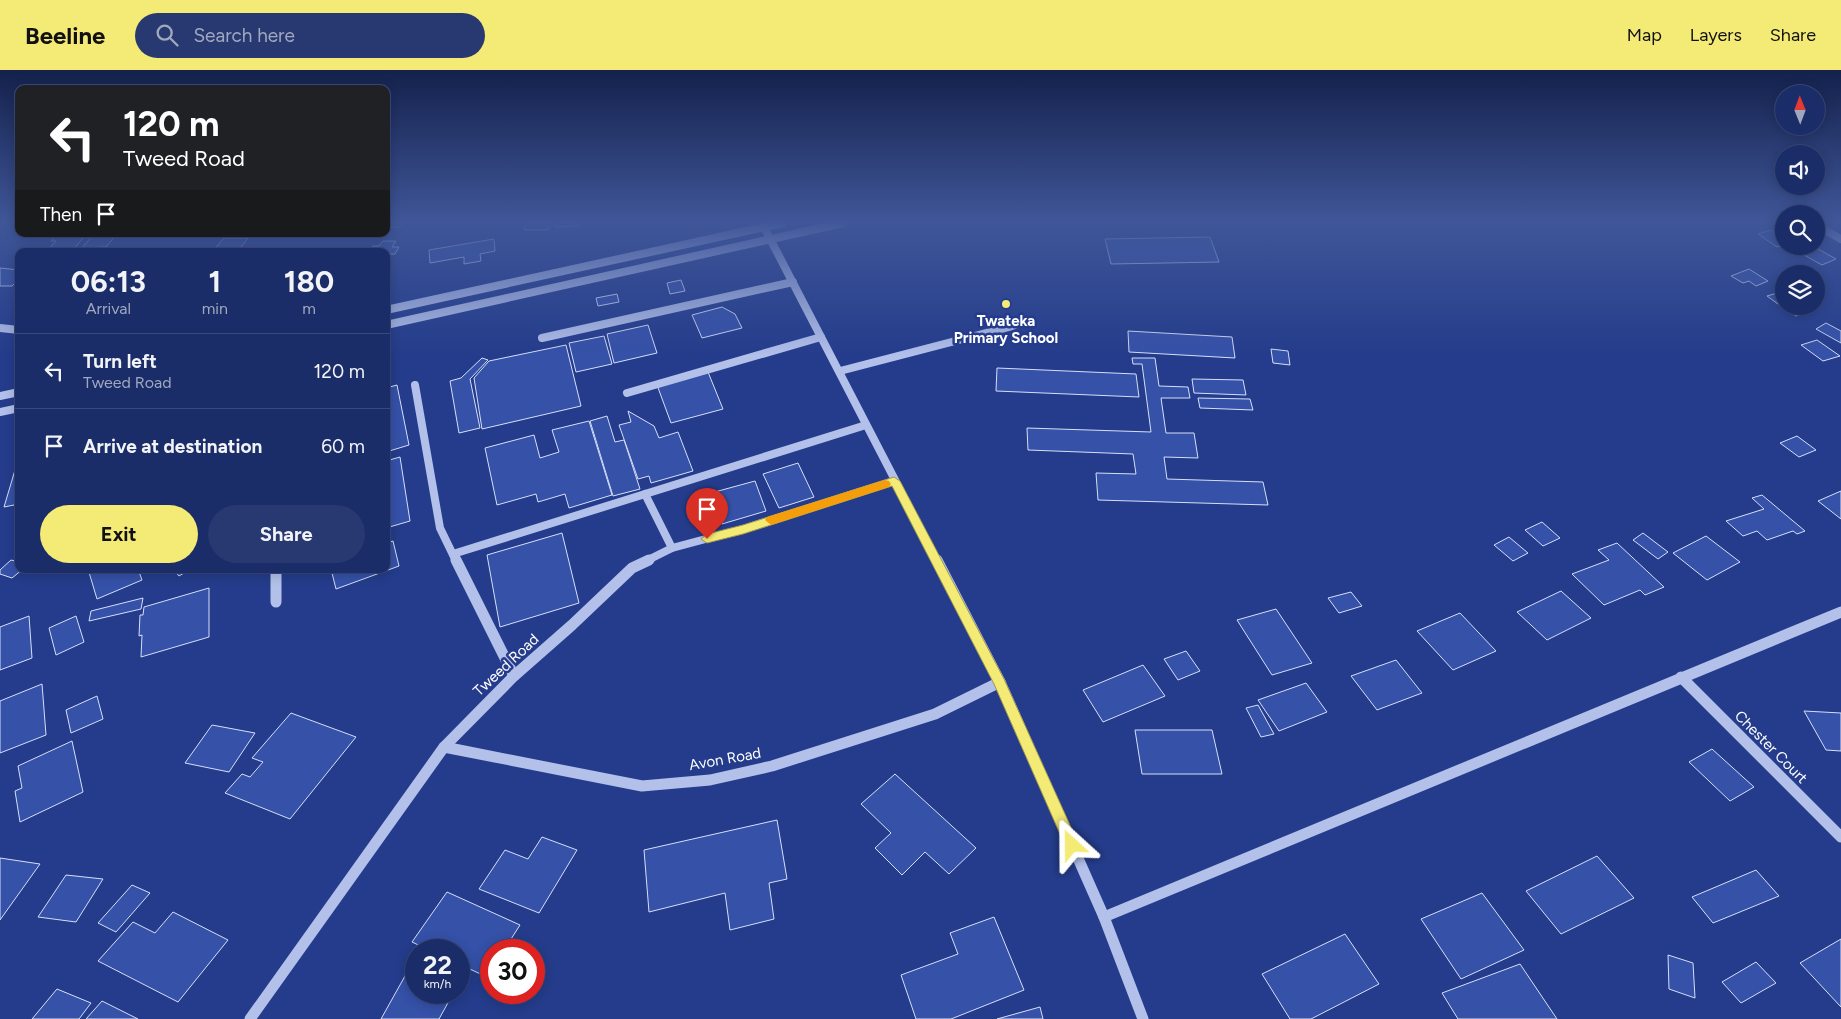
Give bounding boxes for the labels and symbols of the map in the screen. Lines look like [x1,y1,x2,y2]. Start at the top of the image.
north arrow [1775,85,1825,135]
marker: Twateka Primary School [1000,298,1012,310]
place label: Twateka Primary School [954,312,1058,347]
pin [686,488,728,539]
street label: Tweed Road [469,630,543,700]
street label: Chester Court [1731,707,1811,787]
street label: Avon Road [688,744,762,774]
position arrow [1045,818,1097,870]
speed limit sign: 30 [480,939,545,1004]

